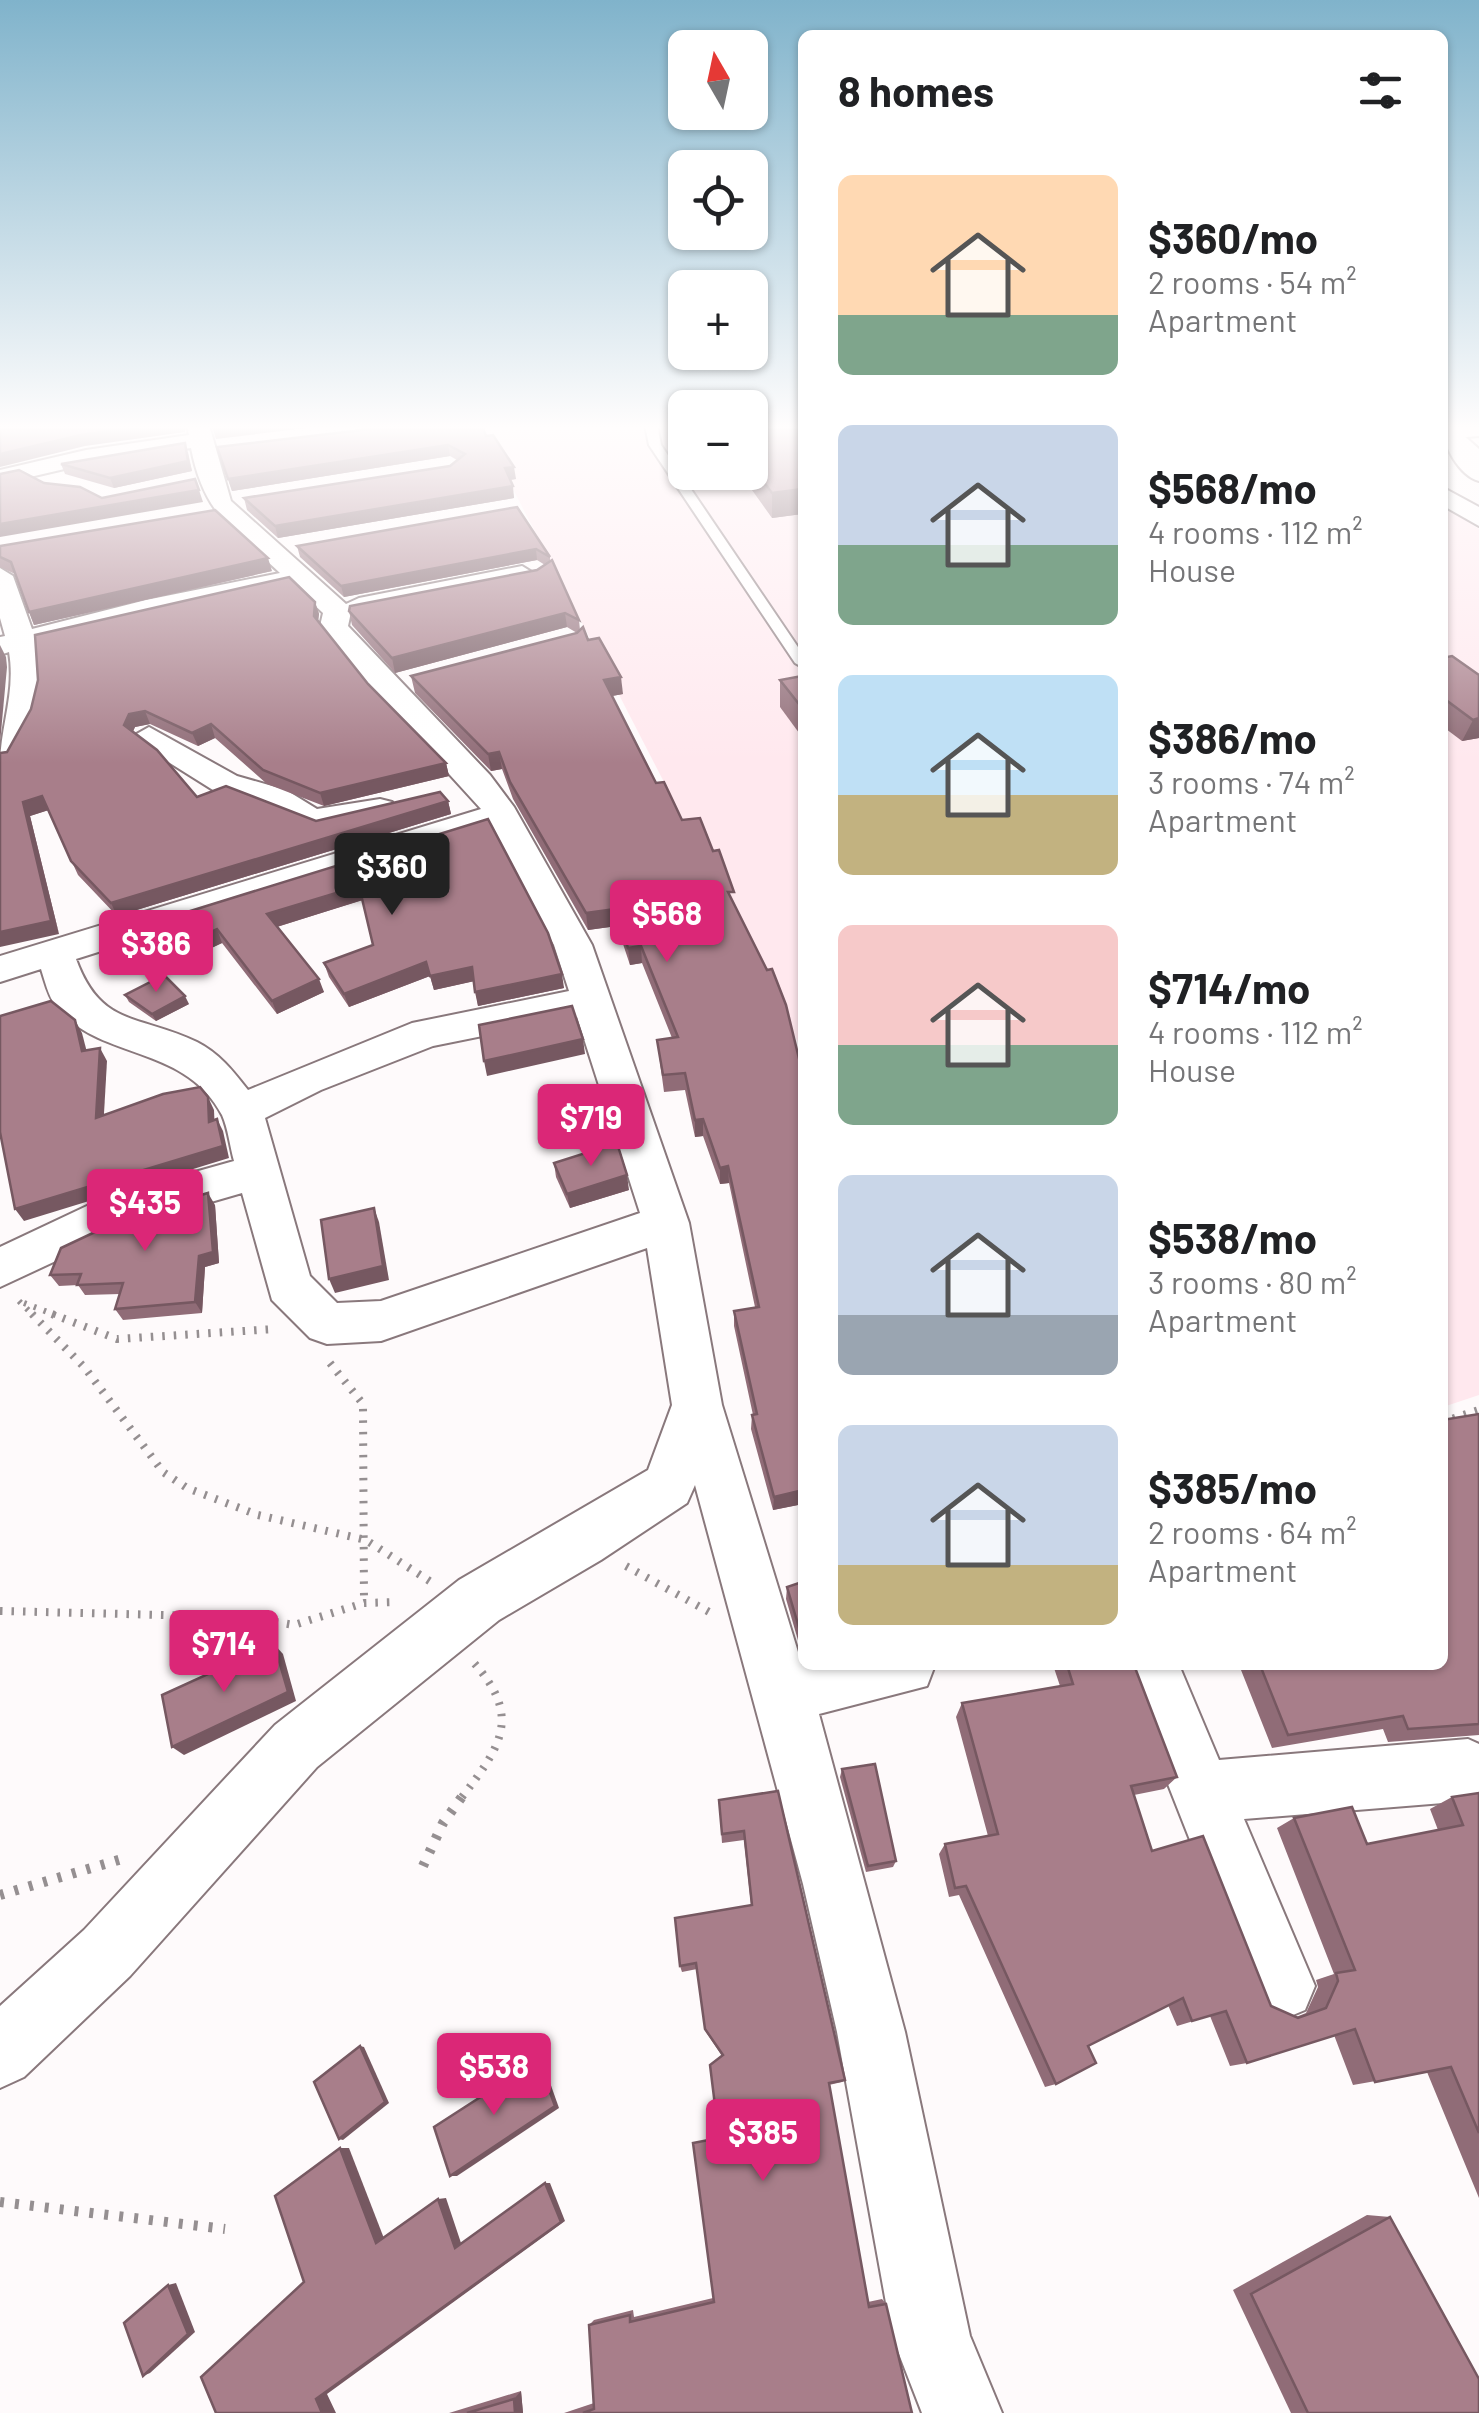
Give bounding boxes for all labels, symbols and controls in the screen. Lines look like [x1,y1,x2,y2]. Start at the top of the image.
north arrow [668,30,768,130]
map controls [668,30,768,490]
icon: filters [1353,63,1408,118]
text: 8 homes [838,65,994,115]
button: locate [668,150,768,250]
text: $360/mo [1148,212,1318,262]
icon: home [918,215,1038,335]
text: 2 rooms · 54 m² [1148,262,1357,300]
button: + [668,270,768,370]
text: Apartment [1148,300,1297,338]
button: − [668,390,768,490]
text: $568/mo [1148,462,1317,512]
icon: home [918,465,1038,585]
text: 4 rooms · 112 m² [1148,512,1363,550]
text: House [1148,550,1236,588]
text: $386/mo [1148,712,1317,762]
icon: home [918,715,1038,835]
text: 3 rooms · 74 m² [1148,762,1355,800]
text: Apartment [1148,800,1297,838]
pin: $360 [333,833,451,918]
text: $360 [356,846,428,884]
pin: $568 [608,880,726,965]
text: $568 [632,893,702,931]
pin: $386 [97,910,215,995]
text: $386 [121,923,191,961]
text: $714/mo [1148,962,1310,1012]
icon: home [918,965,1038,1085]
text: 4 rooms · 112 m² [1148,1012,1363,1050]
text: House [1148,1050,1236,1088]
pin: $719 [532,1084,650,1169]
text: $719 [560,1097,622,1135]
pin: $435 [86,1169,204,1254]
text: $435 [109,1182,181,1220]
text: $538/mo [1148,1212,1317,1262]
icon: home [918,1215,1038,1335]
text: 3 rooms · 80 m² [1148,1262,1357,1300]
text: Apartment [1148,1300,1297,1338]
text: $385/mo [1148,1462,1317,1512]
icon: home [918,1465,1038,1585]
text: 2 rooms · 64 m² [1148,1512,1357,1550]
text: Apartment [1148,1550,1297,1588]
pin: $714 [165,1610,283,1695]
text: $714 [191,1623,257,1661]
pin: $538 [435,2033,553,2118]
text: $538 [459,2046,529,2084]
pin: $385 [704,2099,822,2184]
text: $385 [728,2112,798,2150]

